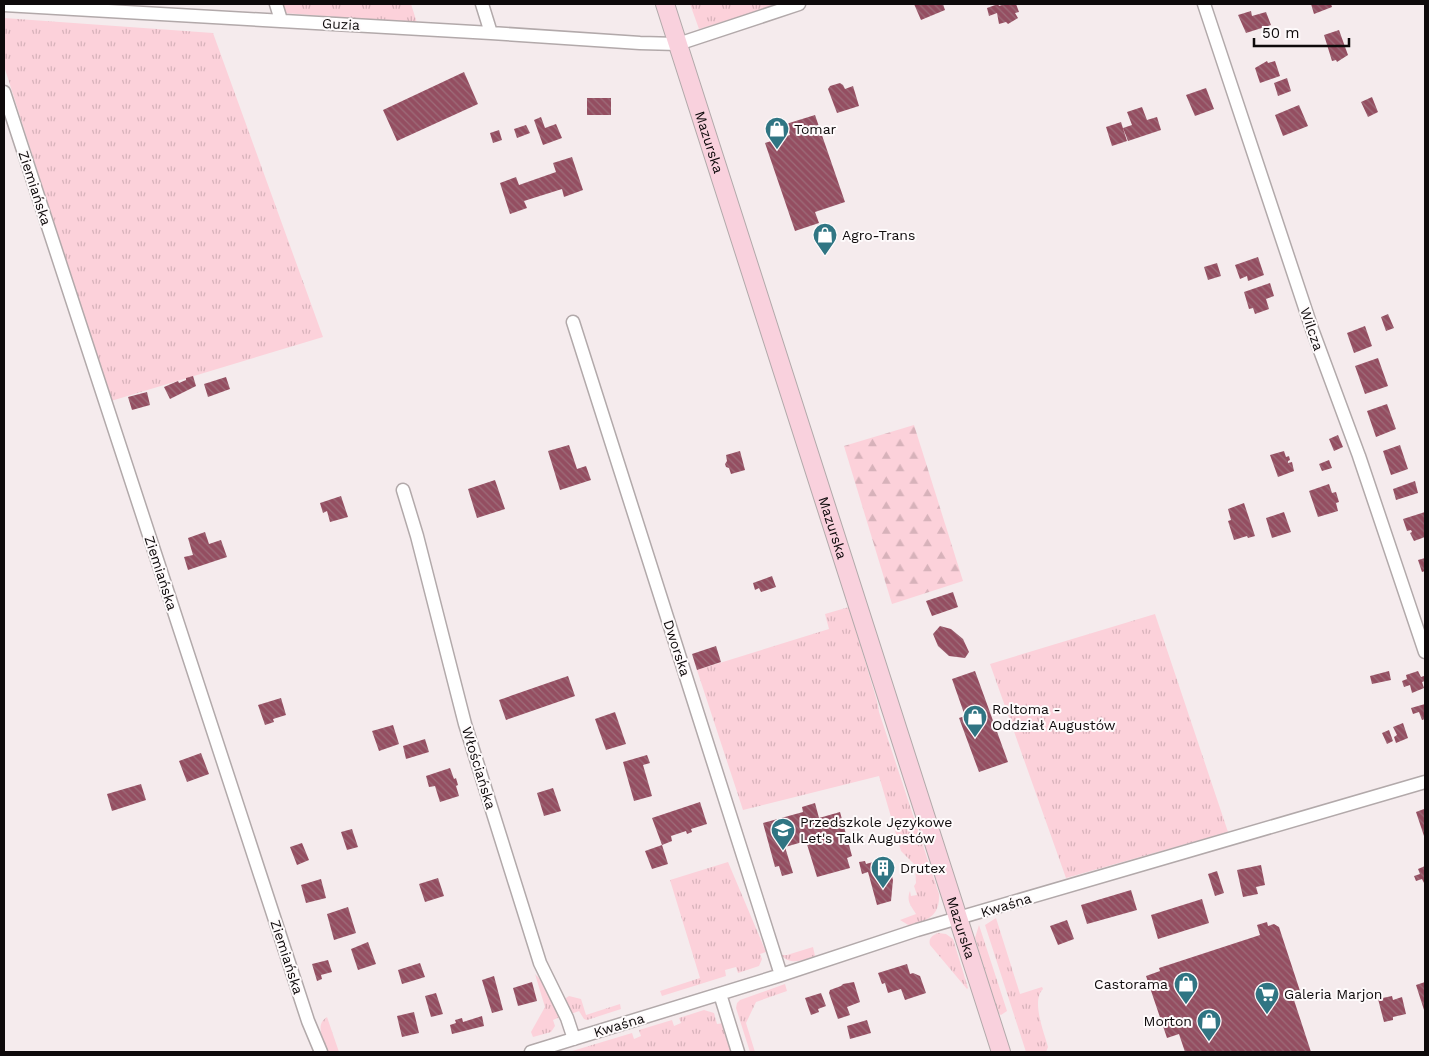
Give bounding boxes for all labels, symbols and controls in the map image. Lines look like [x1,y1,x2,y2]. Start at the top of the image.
street label: Guzia [322,15,360,33]
scale bar [1254,15,1349,47]
text: 50 m [1262,24,1299,42]
street label: Mazurska [692,109,727,175]
shop icon: Tomar [764,116,790,150]
place label: Tomar [794,121,837,137]
street label: Ziemiańska [15,149,55,227]
shop icon: Agro-Trans [812,222,838,256]
place label: Agro-Trans [842,227,915,243]
street label: Wilcza [1297,305,1327,353]
street label: Mazurska [815,495,850,561]
street label: Ziemiańska [141,534,181,612]
street label: Dworska [660,618,694,678]
place label: Roltoma - Oddział Augustów [992,701,1116,733]
shop icon: Roltoma - Oddział Augustów [962,704,988,738]
street label: Włościańska [459,725,499,811]
place label: Przedszkole Językowe Let's Talk Augustów [800,814,952,846]
school or university icon: Przedszkole Językowe Let's Talk Augustów [770,817,796,851]
building icon: Drutex [870,855,896,889]
place label: Drutex [900,860,946,876]
street label: Kwaśna [979,890,1033,920]
street label: Mazurska [944,895,979,961]
street label: Ziemiańska [267,918,307,996]
shop icon: Castorama [1173,971,1199,1005]
place label: Castorama [1094,976,1168,992]
supermarket icon: Galeria Marjon [1254,981,1280,1015]
place label: Galeria Marjon [1284,986,1383,1002]
shop icon: Morton [1196,1008,1222,1042]
street label: Kwaśna [592,1010,646,1040]
place label: Morton [1144,1013,1192,1029]

